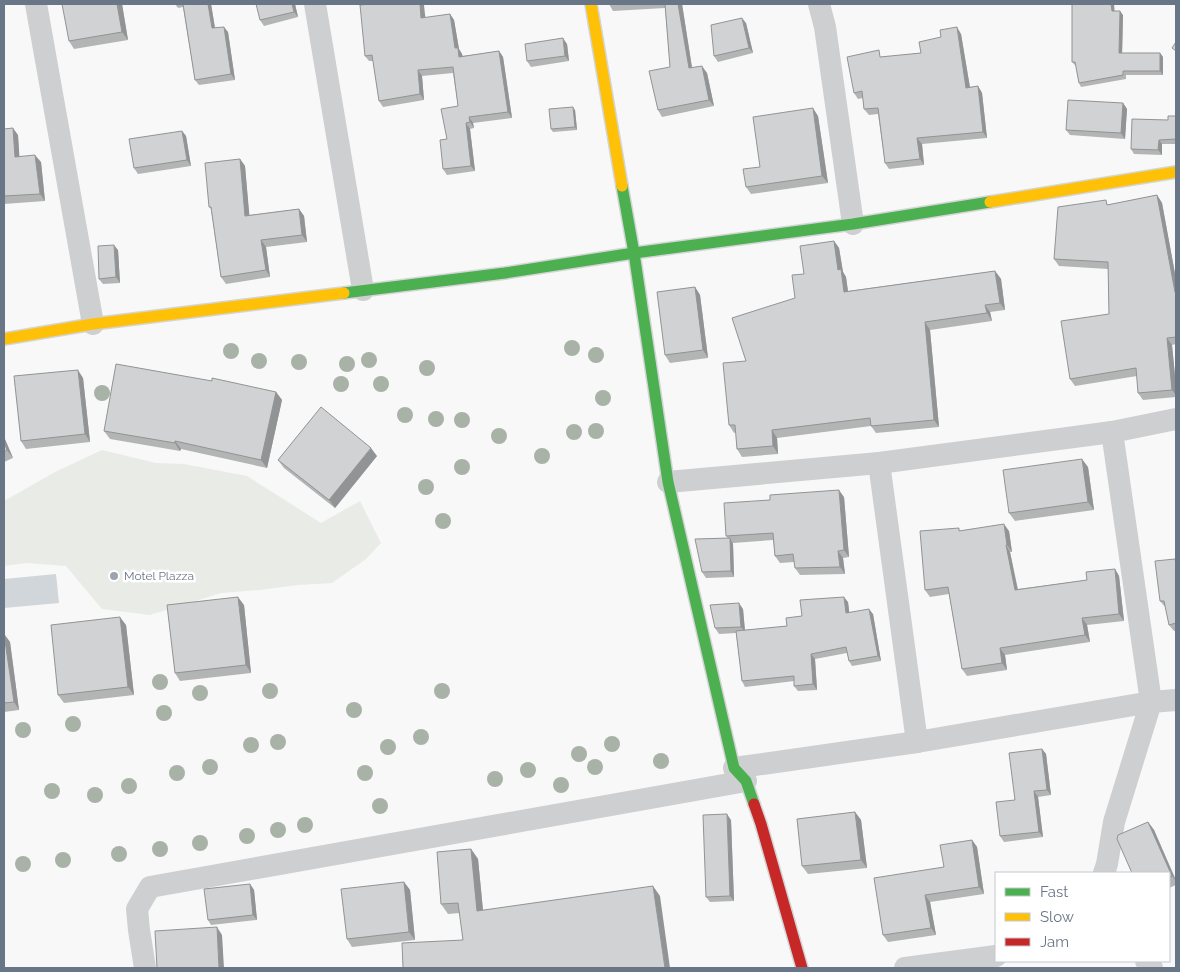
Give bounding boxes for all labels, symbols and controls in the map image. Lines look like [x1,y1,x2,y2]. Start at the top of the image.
place label: Motel Plazza [124,569,194,583]
marker: Motel Plazza [108,570,120,582]
legend [995,872,1170,962]
text: Fast [1040,883,1068,901]
text: Slow [1040,908,1074,926]
text: Jam [1040,933,1069,951]

